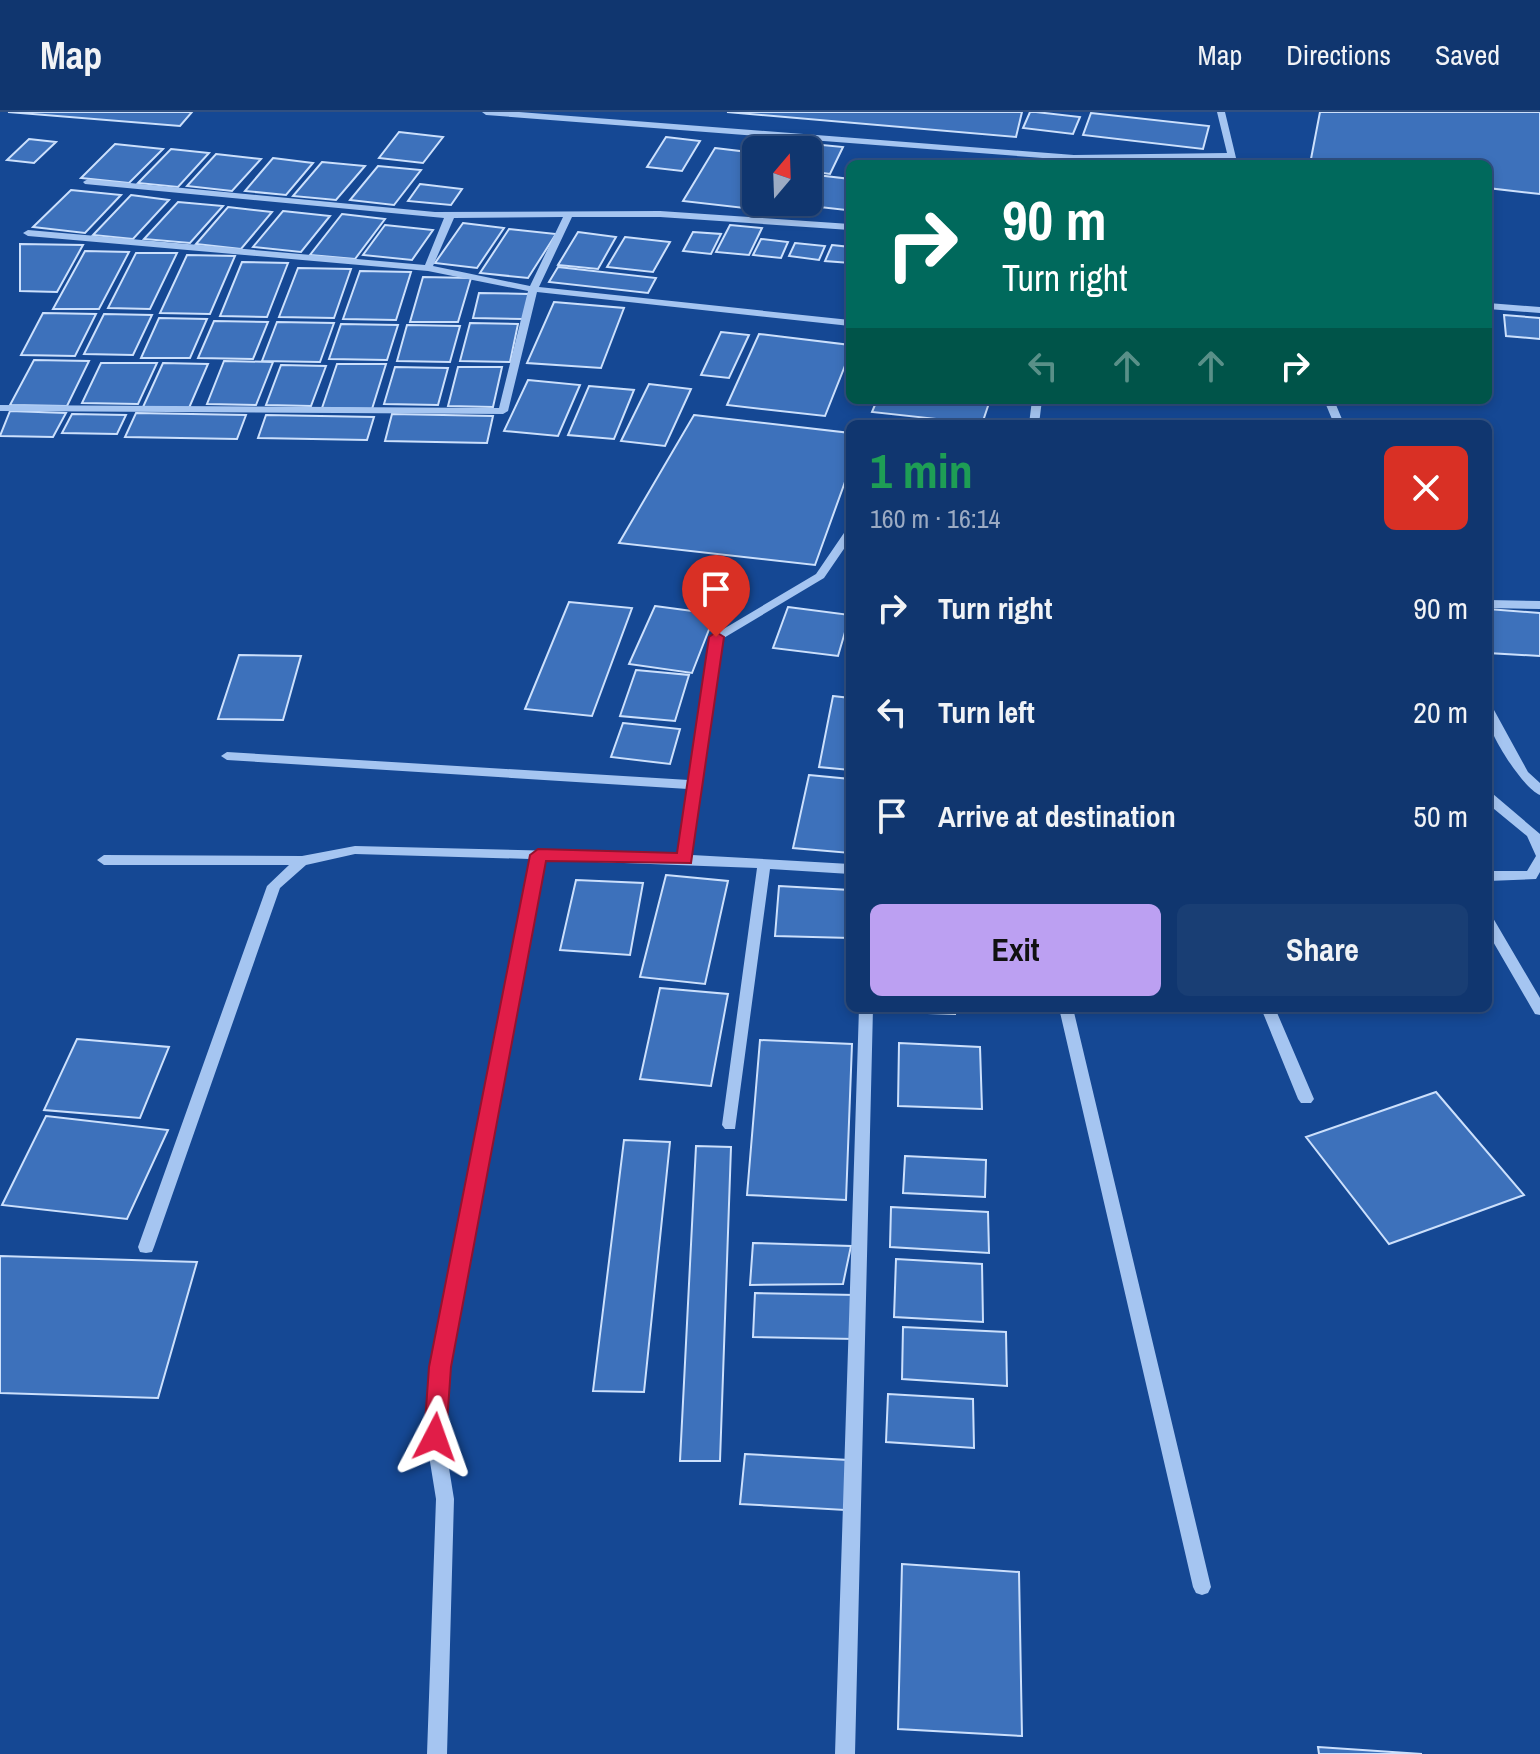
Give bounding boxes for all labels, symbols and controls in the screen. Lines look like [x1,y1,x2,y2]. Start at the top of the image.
text: Map [40,30,102,81]
text: Map [1198,36,1242,74]
text: Directions [1286,36,1391,74]
text: Saved [1435,36,1500,74]
north arrow [742,136,822,216]
map controls [742,136,822,216]
text: 90 m [1002,182,1107,257]
icon: right [870,192,974,296]
text: Turn right [1002,254,1127,302]
icon: left [1021,344,1065,388]
icon: ahead [1105,344,1149,388]
icon: ahead [1189,344,1233,388]
icon: right [1273,344,1317,388]
text: 1 min [870,438,973,503]
button: close [1384,446,1468,530]
text: 160 m · 16:14 [870,501,1000,536]
pin [682,555,750,637]
icon: arrive [694,567,738,611]
icon: right [870,586,914,630]
text: Turn right [938,588,1052,628]
text: 90 m [1413,588,1468,628]
icon: left [870,690,914,734]
text: Turn left [938,692,1035,732]
text: 20 m [1413,692,1468,732]
icon: arrive [870,794,914,838]
text: Arrive at destination [938,796,1176,836]
text: 50 m [1413,796,1468,836]
button: Exit [870,904,1161,996]
button: Share [1177,904,1468,996]
position arrow [393,1395,477,1479]

